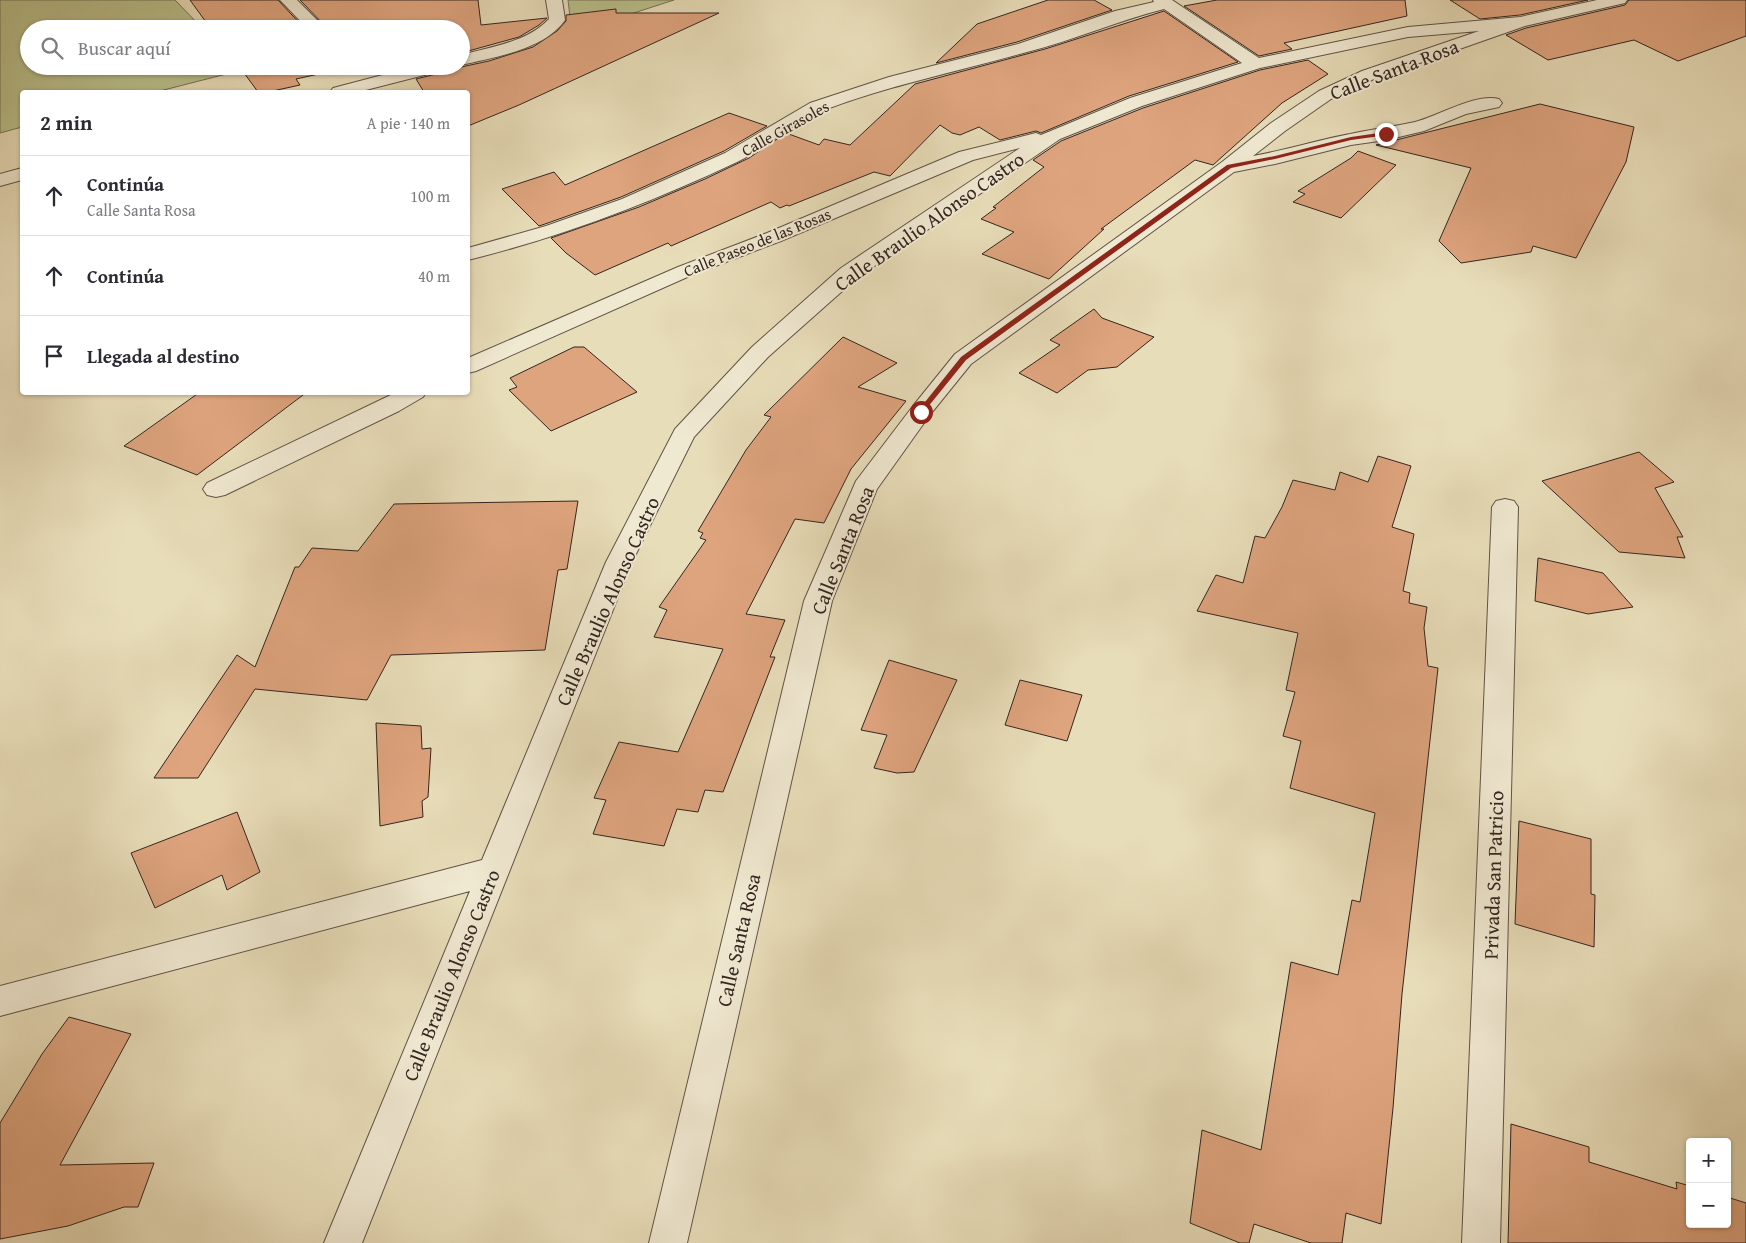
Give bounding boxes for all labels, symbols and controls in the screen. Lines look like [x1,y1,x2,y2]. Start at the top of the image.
search box [20,20,470,75]
street label: Calle Santa Rosa [1325,31,1463,107]
icon: search [38,34,66,62]
text: Buscar aquí [78,34,171,62]
street label: Calle Girasoles [737,94,833,162]
text: 2 min [40,107,92,138]
text: A pie · 140 m [367,111,450,135]
route end [1375,123,1398,146]
street label: Calle Braulio Alonso Castro [828,144,1030,298]
text: Continúa [87,170,164,198]
icon: ahead [40,182,68,210]
text: 100 m [410,184,450,208]
text: Calle Santa Rosa [87,198,196,222]
street label: Calle Paseo de las Rosas [680,201,834,283]
icon: ahead [40,262,68,290]
text: Continúa [87,262,164,290]
text: 40 m [418,264,450,288]
icon: arrive [40,342,68,370]
text: Llegada al destino [87,342,239,370]
route start [910,401,933,424]
street label: Calle Santa Rosa [803,481,881,618]
street label: Calle Braulio Alonso Castro [548,492,666,710]
street label: Privada San Patricio [1476,790,1510,960]
street label: Calle Braulio Alonso Castro [395,865,507,1085]
street label: Calle Santa Rosa [709,870,768,1009]
map controls [1686,1138,1731,1228]
button: + [1686,1138,1731,1183]
button: − [1686,1183,1731,1228]

